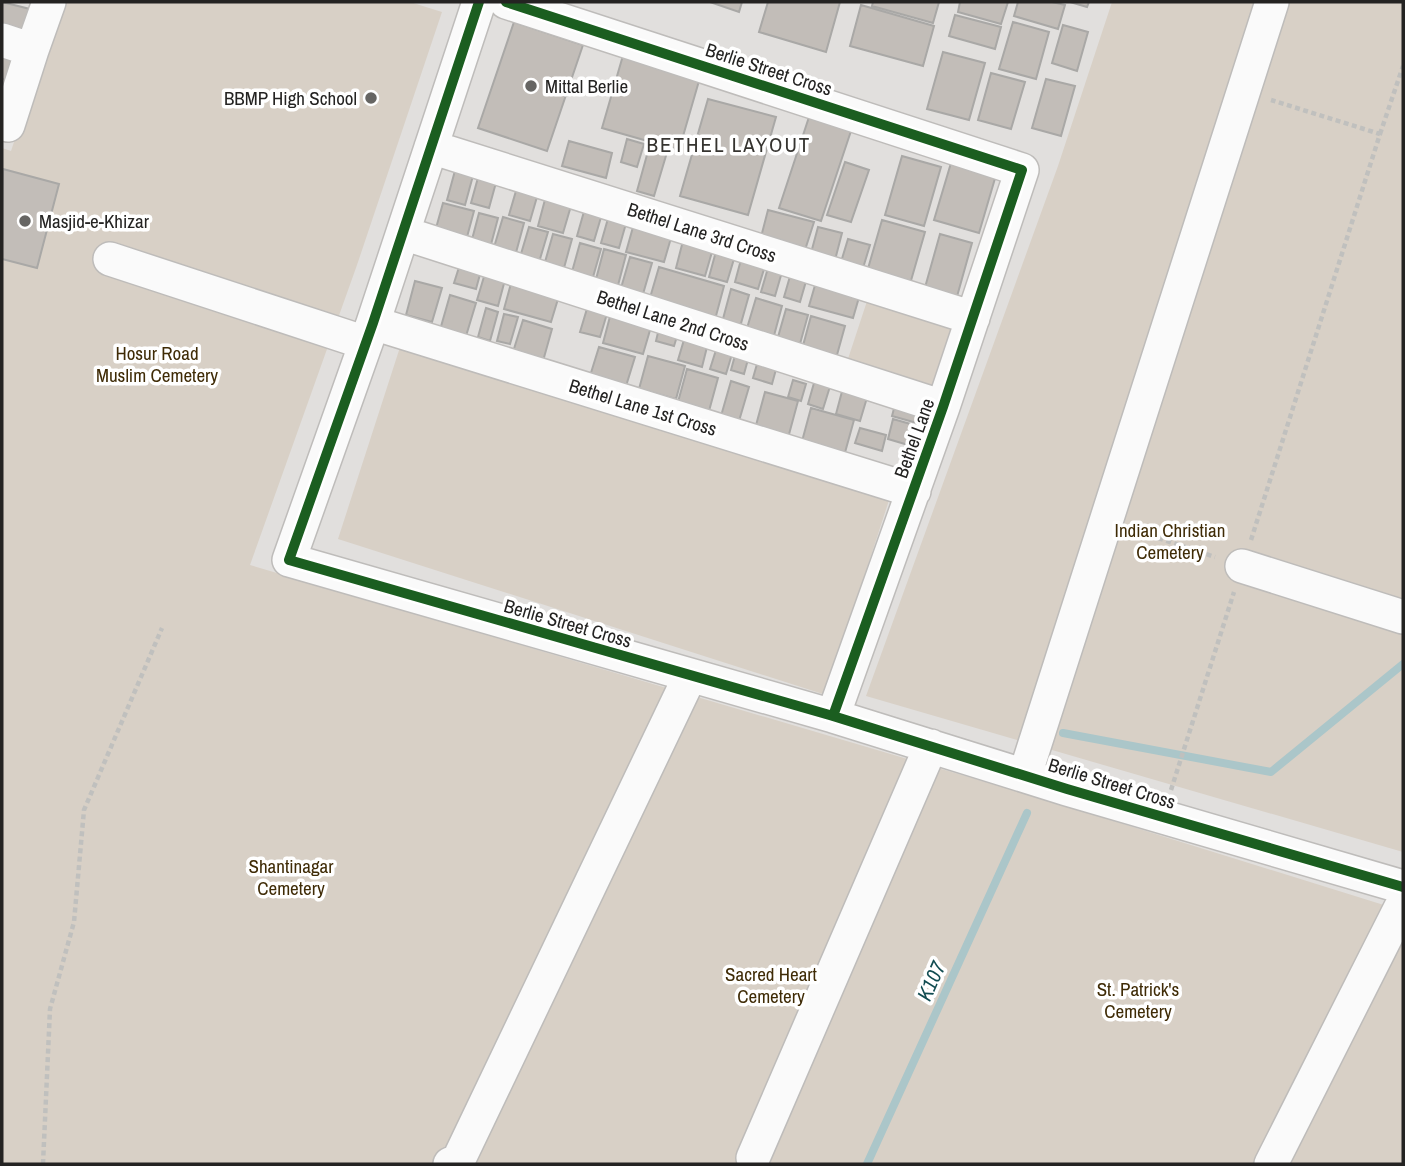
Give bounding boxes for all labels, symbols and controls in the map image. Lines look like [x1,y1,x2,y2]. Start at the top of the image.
street label: Berlie Street Cross [702,36,836,102]
place label: Mittal Berlie [545,73,628,99]
marker: Mittal Berlie [523,78,539,94]
place label: BBMP High School [224,85,357,111]
marker: BBMP High School [363,90,379,106]
district label: BETHEL LAYOUT [647,130,811,159]
street label: Bethel Lane 3rd Cross [624,196,780,268]
place label: Masjid-e-Khizar [39,208,150,234]
marker: Masjid-e-Khizar [17,213,33,229]
street label: Bethel Lane 2nd Cross [594,283,753,357]
park label: Hosur Road Muslim Cemetery [96,340,218,388]
street label: Bethel Lane 1st Cross [566,372,720,442]
street label: Bethel Lane [888,394,940,482]
park label: Indian Christian Cemetery [1115,517,1225,565]
street label: Berlie Street Cross [501,592,635,654]
street label: Berlie Street Cross [1045,751,1179,815]
park label: Shantinagar Cemetery [249,853,334,901]
water label: K107 [910,955,953,1005]
park label: Sacred Heart Cemetery [725,961,818,1009]
park label: St. Patrick's Cemetery [1097,976,1180,1024]

